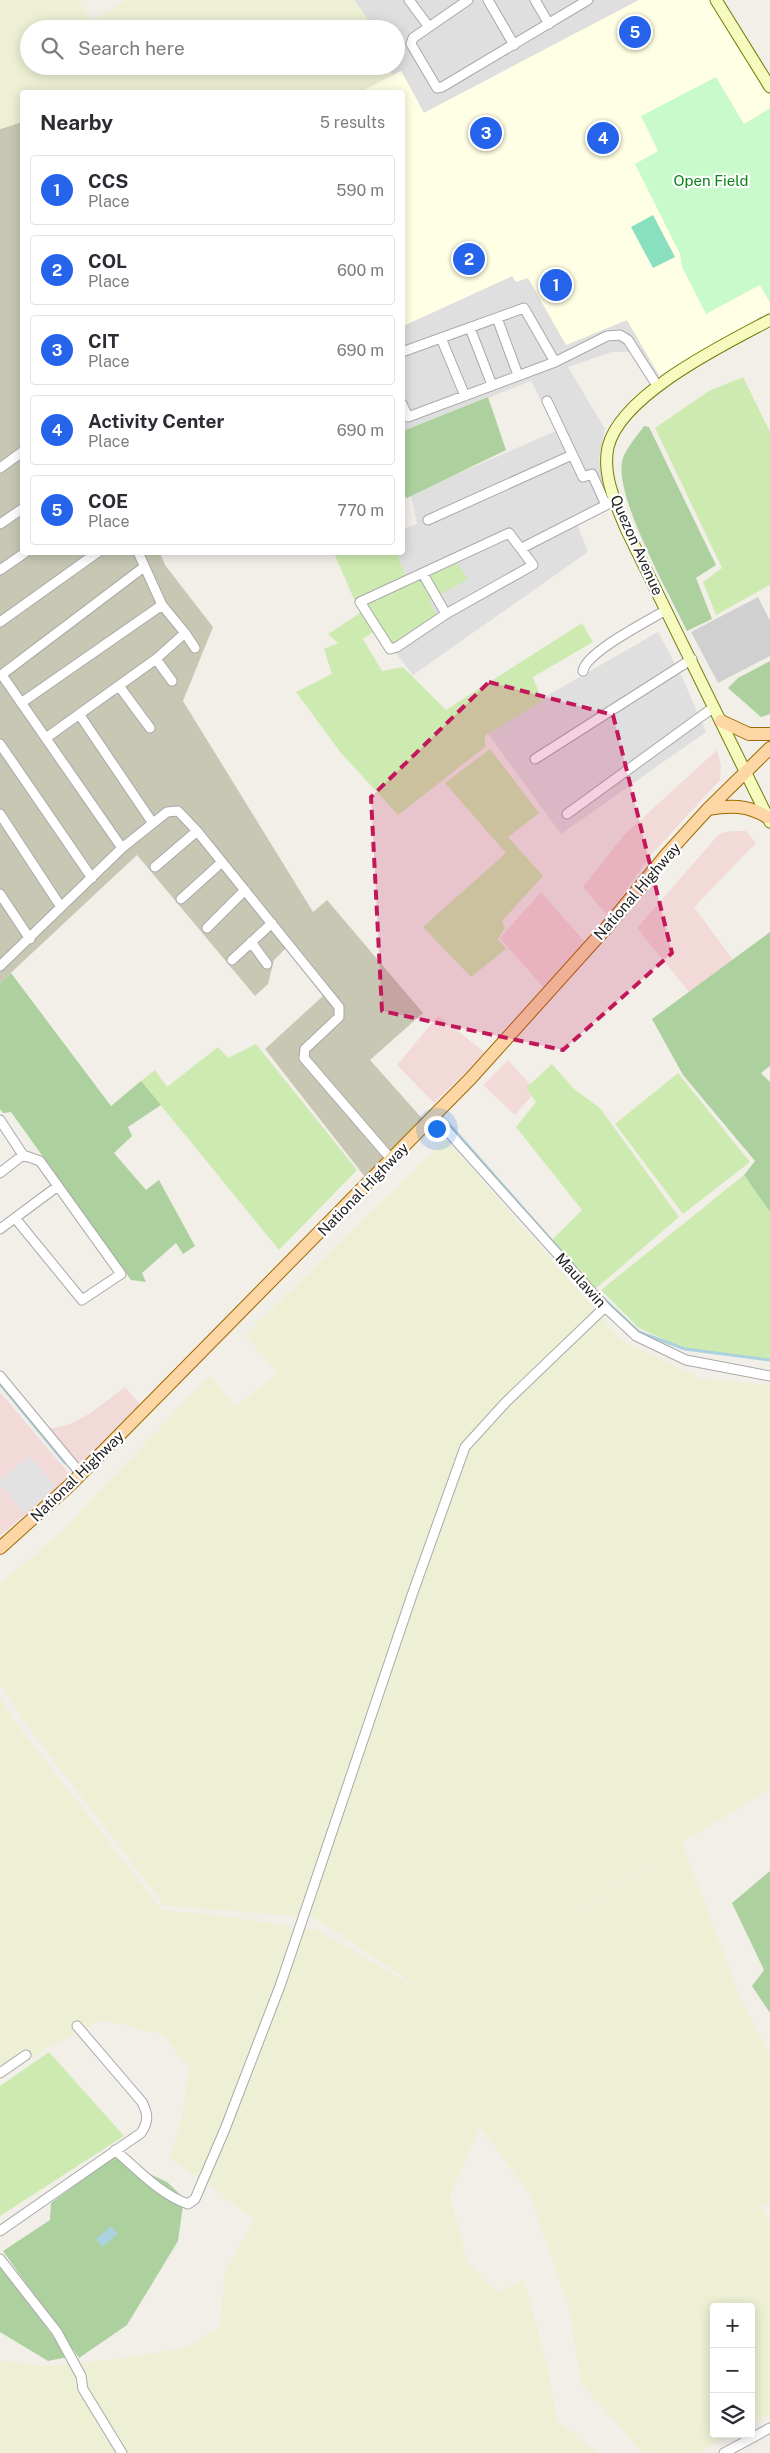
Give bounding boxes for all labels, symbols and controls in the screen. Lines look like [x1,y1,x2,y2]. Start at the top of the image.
pin: 5 [619,13,651,51]
search box [20,20,405,75]
icon: search [38,34,66,62]
text: Search here [78,37,185,59]
text: Nearby [40,110,113,135]
text: 5 results [320,113,385,132]
pin: 3 [470,114,502,152]
pin: 4 [587,119,619,157]
text: CCS [88,170,128,192]
park label: Open Field [674,172,748,189]
text: 1 [54,181,60,200]
text: 590 m [336,181,384,200]
text: Place [88,192,130,211]
pin: 2 [453,240,485,278]
text: COL [88,250,127,272]
text: 2 [52,261,62,280]
text: 600 m [337,261,384,280]
pin: 1 [540,266,572,304]
text: Place [88,272,130,291]
text: CIT [88,330,119,352]
text: 3 [52,341,62,360]
text: 690 m [337,341,384,360]
text: Place [88,352,130,371]
text: Activity Center [88,410,224,432]
text: 4 [52,421,62,440]
text: 690 m [337,421,384,440]
text: Place [88,432,130,451]
text: COE [88,490,128,512]
street label: Quezon Avenue [607,492,667,598]
text: 5 [52,501,62,520]
text: 770 m [337,501,384,520]
text: Place [88,512,130,531]
street label: National Highway [590,839,684,943]
your location [424,1116,450,1142]
street label: National Highway [314,1139,412,1239]
street label: Maulawin [552,1249,610,1311]
street label: National Highway [27,1427,127,1525]
map controls [710,2303,755,2438]
button: + [710,2303,755,2348]
button: − [710,2348,755,2393]
button: layers [710,2393,755,2438]

